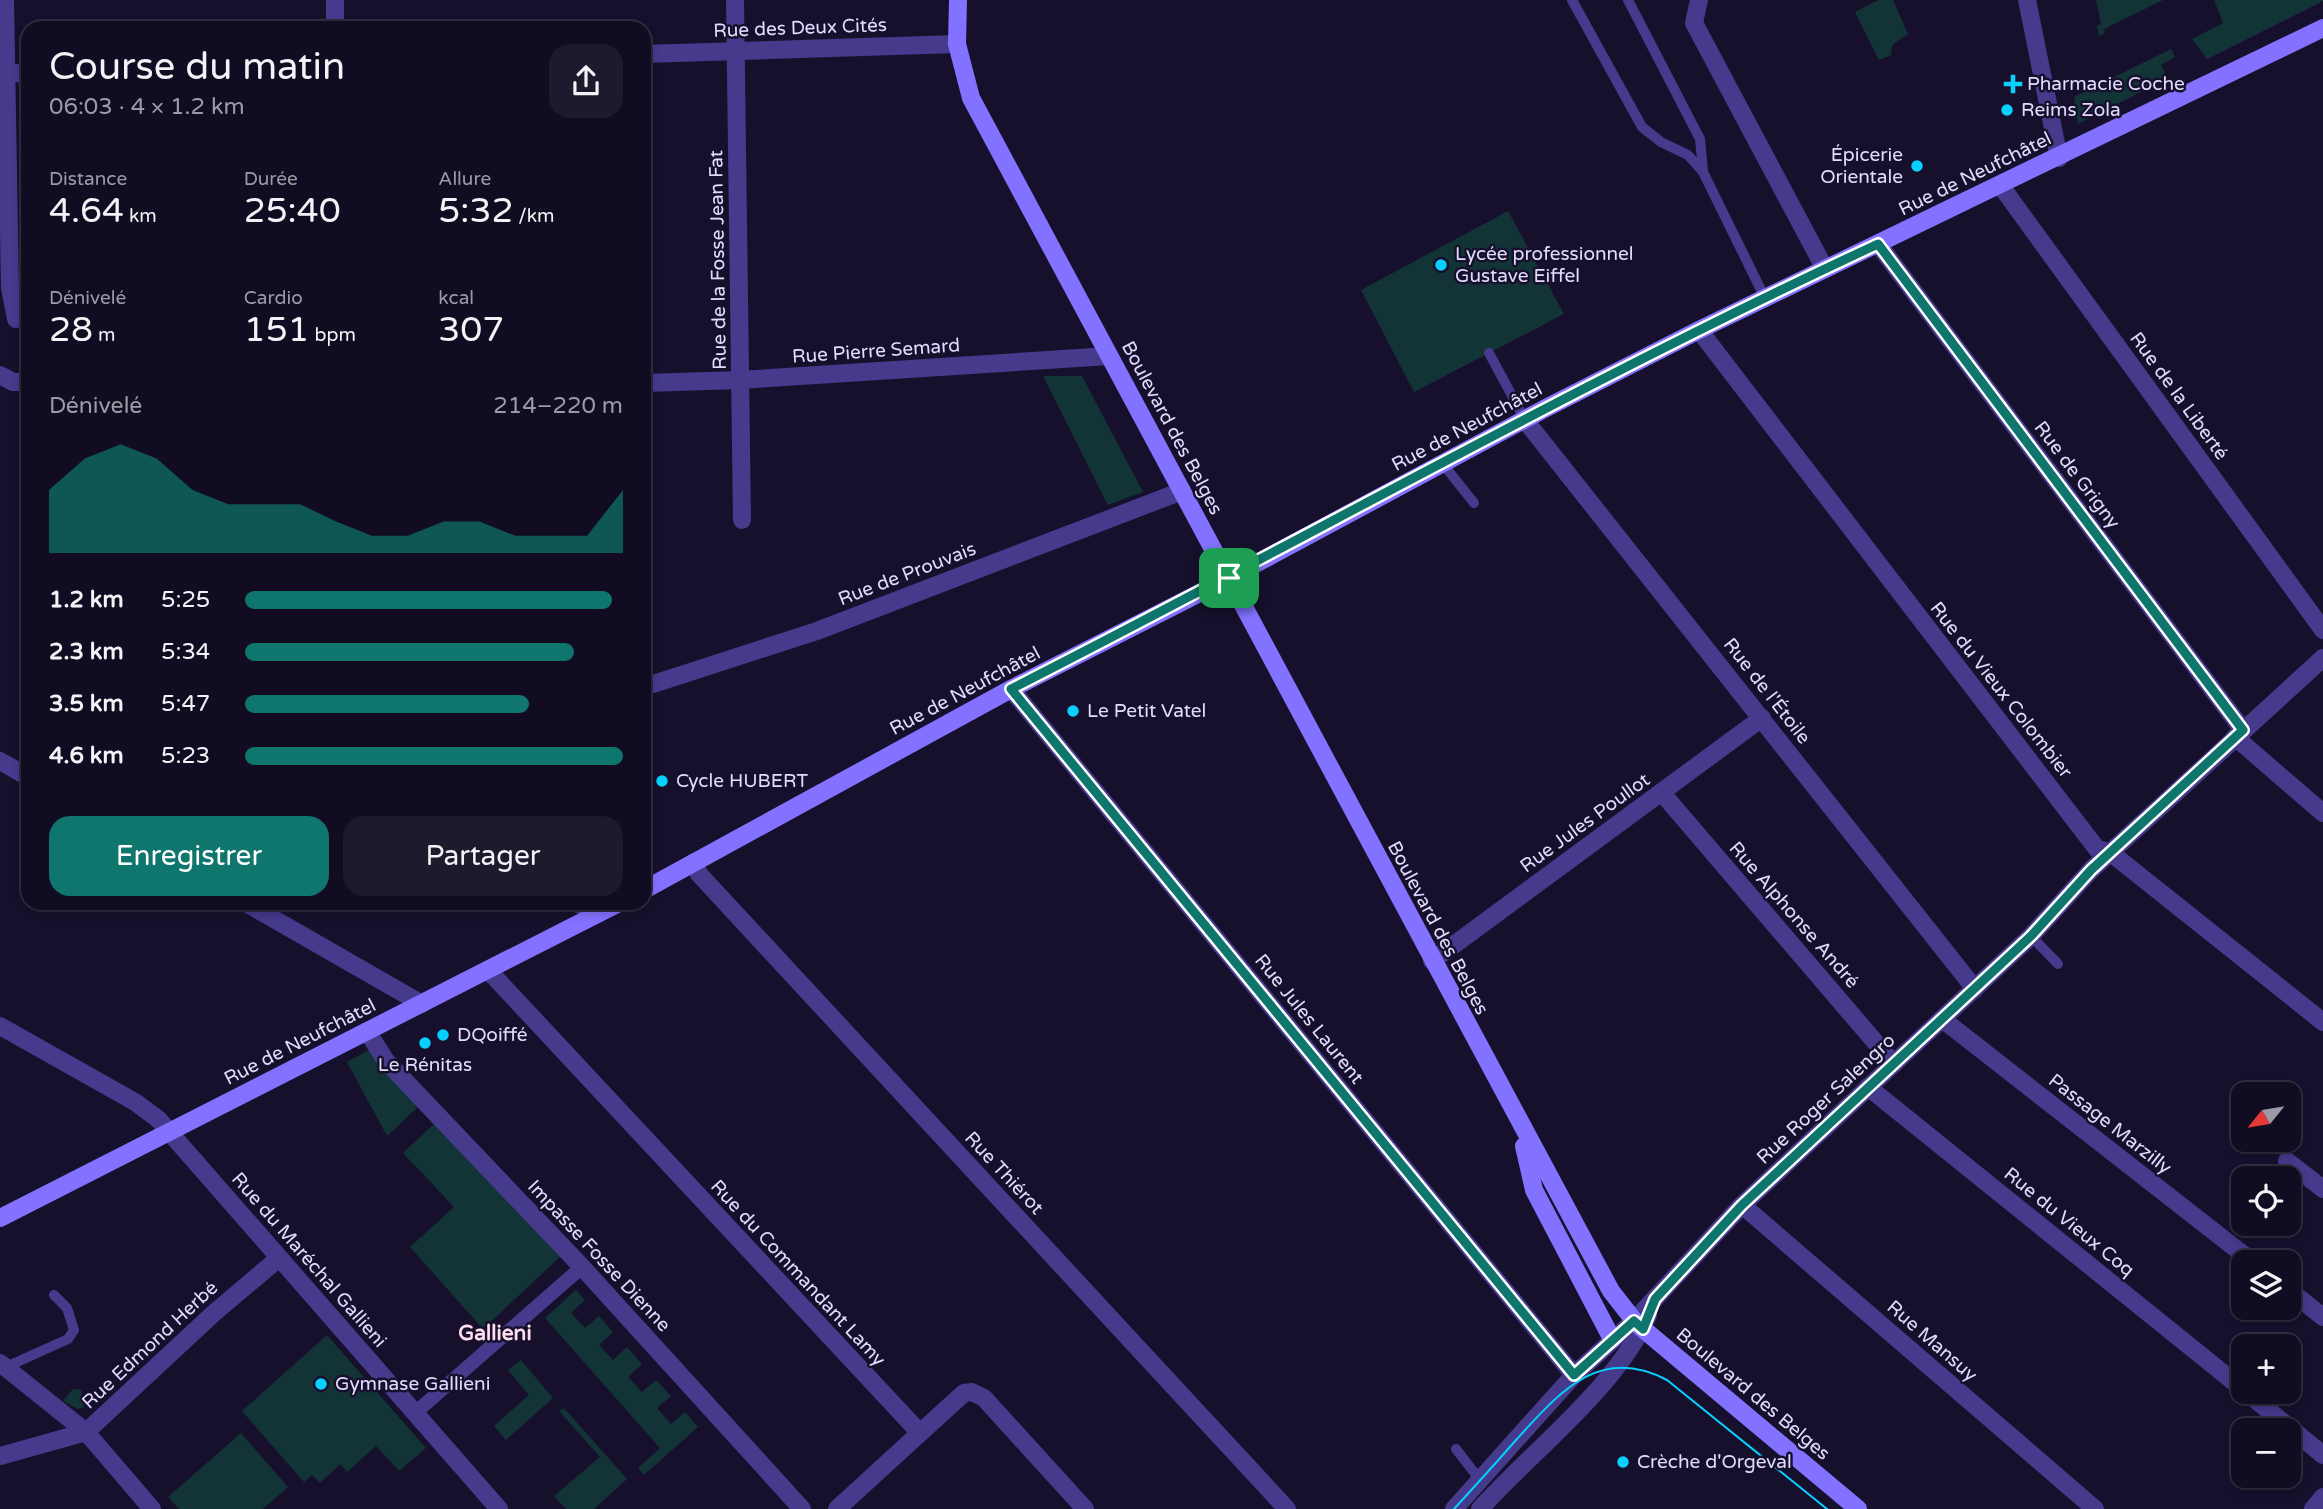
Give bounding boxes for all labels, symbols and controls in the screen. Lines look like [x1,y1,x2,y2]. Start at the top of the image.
street label: Rue des Deux Cités [713,14,887,42]
text: Course du matin [49,44,345,90]
button: share [549,44,623,118]
place label: Pharmacie Coche [2027,73,2185,95]
marker: Pharmacie Coche [2005,76,2021,92]
text: 06:03 · 4 × 1.2 km [49,93,245,121]
place label: Reims Zola [2021,99,2121,121]
marker: Reims Zola [1999,102,2015,118]
street label: Rue de Neufchâtel [1895,127,2055,221]
place label: Épicerie Orientale [1820,144,1903,188]
street label: Rue de la Fosse Jean Fat [705,150,731,370]
marker: Épicerie Orientale [1909,158,1925,174]
text: Distance [49,168,127,190]
text: Durée [244,168,298,190]
text: Allure [438,168,491,190]
text: 4.64 [49,190,124,232]
text: 25:40 [244,190,341,232]
text: 5:32 [438,190,513,232]
text: km [124,205,157,227]
text: /km [513,205,555,227]
place label: Lycée professionnel Gustave Eiffel [1455,243,1634,287]
marker: Lycée professionnel Gustave Eiffel [1433,257,1449,273]
text: Dénivelé [49,287,126,309]
text: Cardio [244,287,303,309]
text: kcal [438,287,474,309]
text: 28 [49,309,93,351]
text: 151 [244,309,310,351]
text: 307 [438,309,504,351]
text: m [93,324,115,346]
text: bpm [310,324,356,346]
street label: Rue de la Liberté [2125,328,2233,464]
street label: Rue Pierre Semard [791,334,961,368]
street label: Boulevard des Belges [1117,337,1227,519]
street label: Rue de Neufchâtel [1388,378,1546,476]
text: Dénivelé [49,392,142,420]
text: 214–220 m [493,392,623,420]
street label: Rue de Grigny [2030,417,2124,533]
street label: Rue de Prouvais [835,538,979,610]
pin [1199,548,1259,608]
icon: arrive [1210,559,1248,597]
text: 1.2 km [49,586,124,614]
text: 5:25 [161,586,210,614]
street label: Rue du Vieux Colombier [1925,598,2077,783]
street label: Rue de l'Étoile [1719,634,1815,748]
text: 2.3 km [49,638,124,666]
text: 5:34 [161,638,210,666]
street label: Rue de Neufchâtel [886,642,1044,740]
text: 3.5 km [49,690,124,718]
text: 5:47 [161,690,210,718]
place label: Le Petit Vatel [1087,700,1206,722]
marker: Le Petit Vatel [1065,703,1081,719]
text: 4.6 km [49,742,124,770]
text: 5:23 [161,742,210,770]
street label: Rue Jules Poullot [1516,769,1654,877]
place label: Cycle HUBERT [676,770,808,792]
marker: Cycle HUBERT [654,773,670,789]
button: Enregistrer [49,816,329,896]
button: Partager [343,816,623,896]
street label: Boulevard des Belges [1383,837,1493,1019]
street label: Rue Alphonse André [1725,837,1863,993]
street label: Rue Jules Laurent [1250,950,1368,1088]
street label: Rue de Neufchâtel [220,994,380,1090]
place label: DQoiffé [457,1024,528,1046]
marker: DQoiffé [435,1027,451,1043]
street label: Rue Roger Salengro [1752,1029,1900,1169]
marker: Le Rénitas [417,1035,433,1051]
place label: Le Rénitas [378,1054,472,1076]
street label: Passage Marzilly [2044,1069,2176,1179]
north arrow [2231,1082,2301,1152]
map controls [2231,1082,2301,1488]
street label: Rue Thiérot [960,1127,1048,1219]
street label: Rue du Vieux Coq [2000,1163,2138,1281]
button: locate [2231,1166,2301,1236]
street label: Rue du Maréchal Gallieni [227,1168,391,1352]
street label: Rue du Commandant Lamy [706,1175,890,1371]
street label: Impasse Fosse Dienne [523,1176,675,1336]
button: layers [2231,1250,2301,1320]
street label: Rue Edmond Herbé [78,1277,222,1413]
street label: Rue Mansuy [1882,1296,1982,1386]
district label: Gallieni [458,1321,532,1346]
street label: Boulevard des Belges [1672,1323,1834,1465]
button: + [2231,1334,2301,1404]
place label: Gymnase Gallieni [335,1373,490,1395]
marker: Gymnase Gallieni [313,1376,329,1392]
button: − [2231,1418,2301,1488]
place label: Crèche d'Orgeval [1637,1451,1792,1473]
marker: Crèche d'Orgeval [1615,1454,1631,1470]

